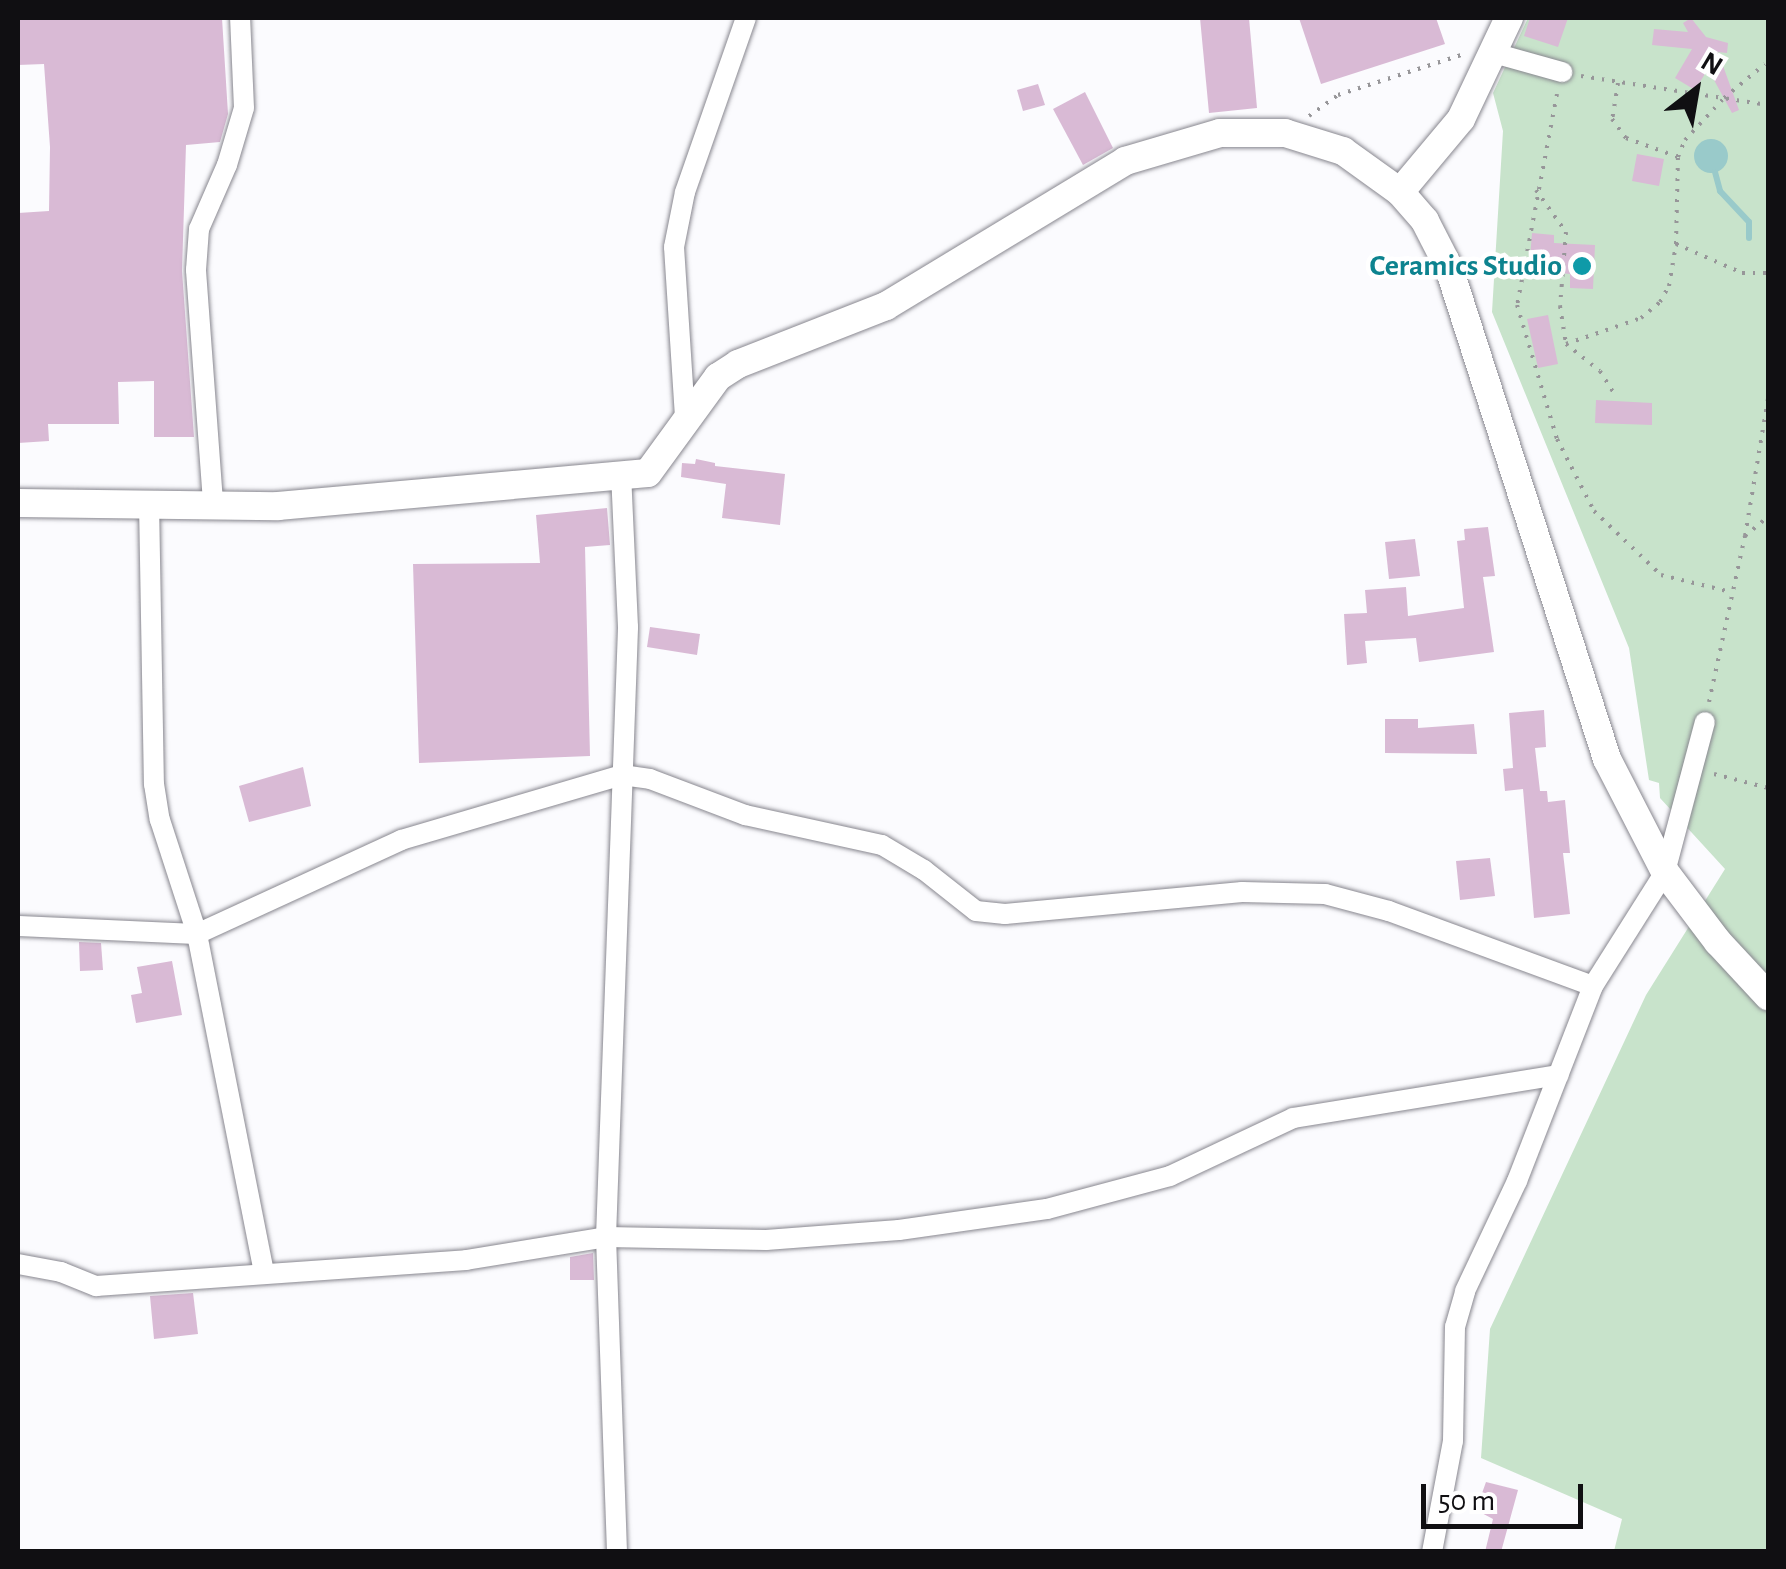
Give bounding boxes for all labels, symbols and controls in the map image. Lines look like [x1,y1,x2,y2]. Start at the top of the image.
north arrow [1646,40,1746,140]
text: N [1696,47,1727,81]
place label: Ceramics Studio [1370,248,1562,284]
marker: Ceramics Studio [1571,255,1593,277]
scale bar [1426,1464,1588,1526]
text: 50 m [1438,1486,1495,1516]

